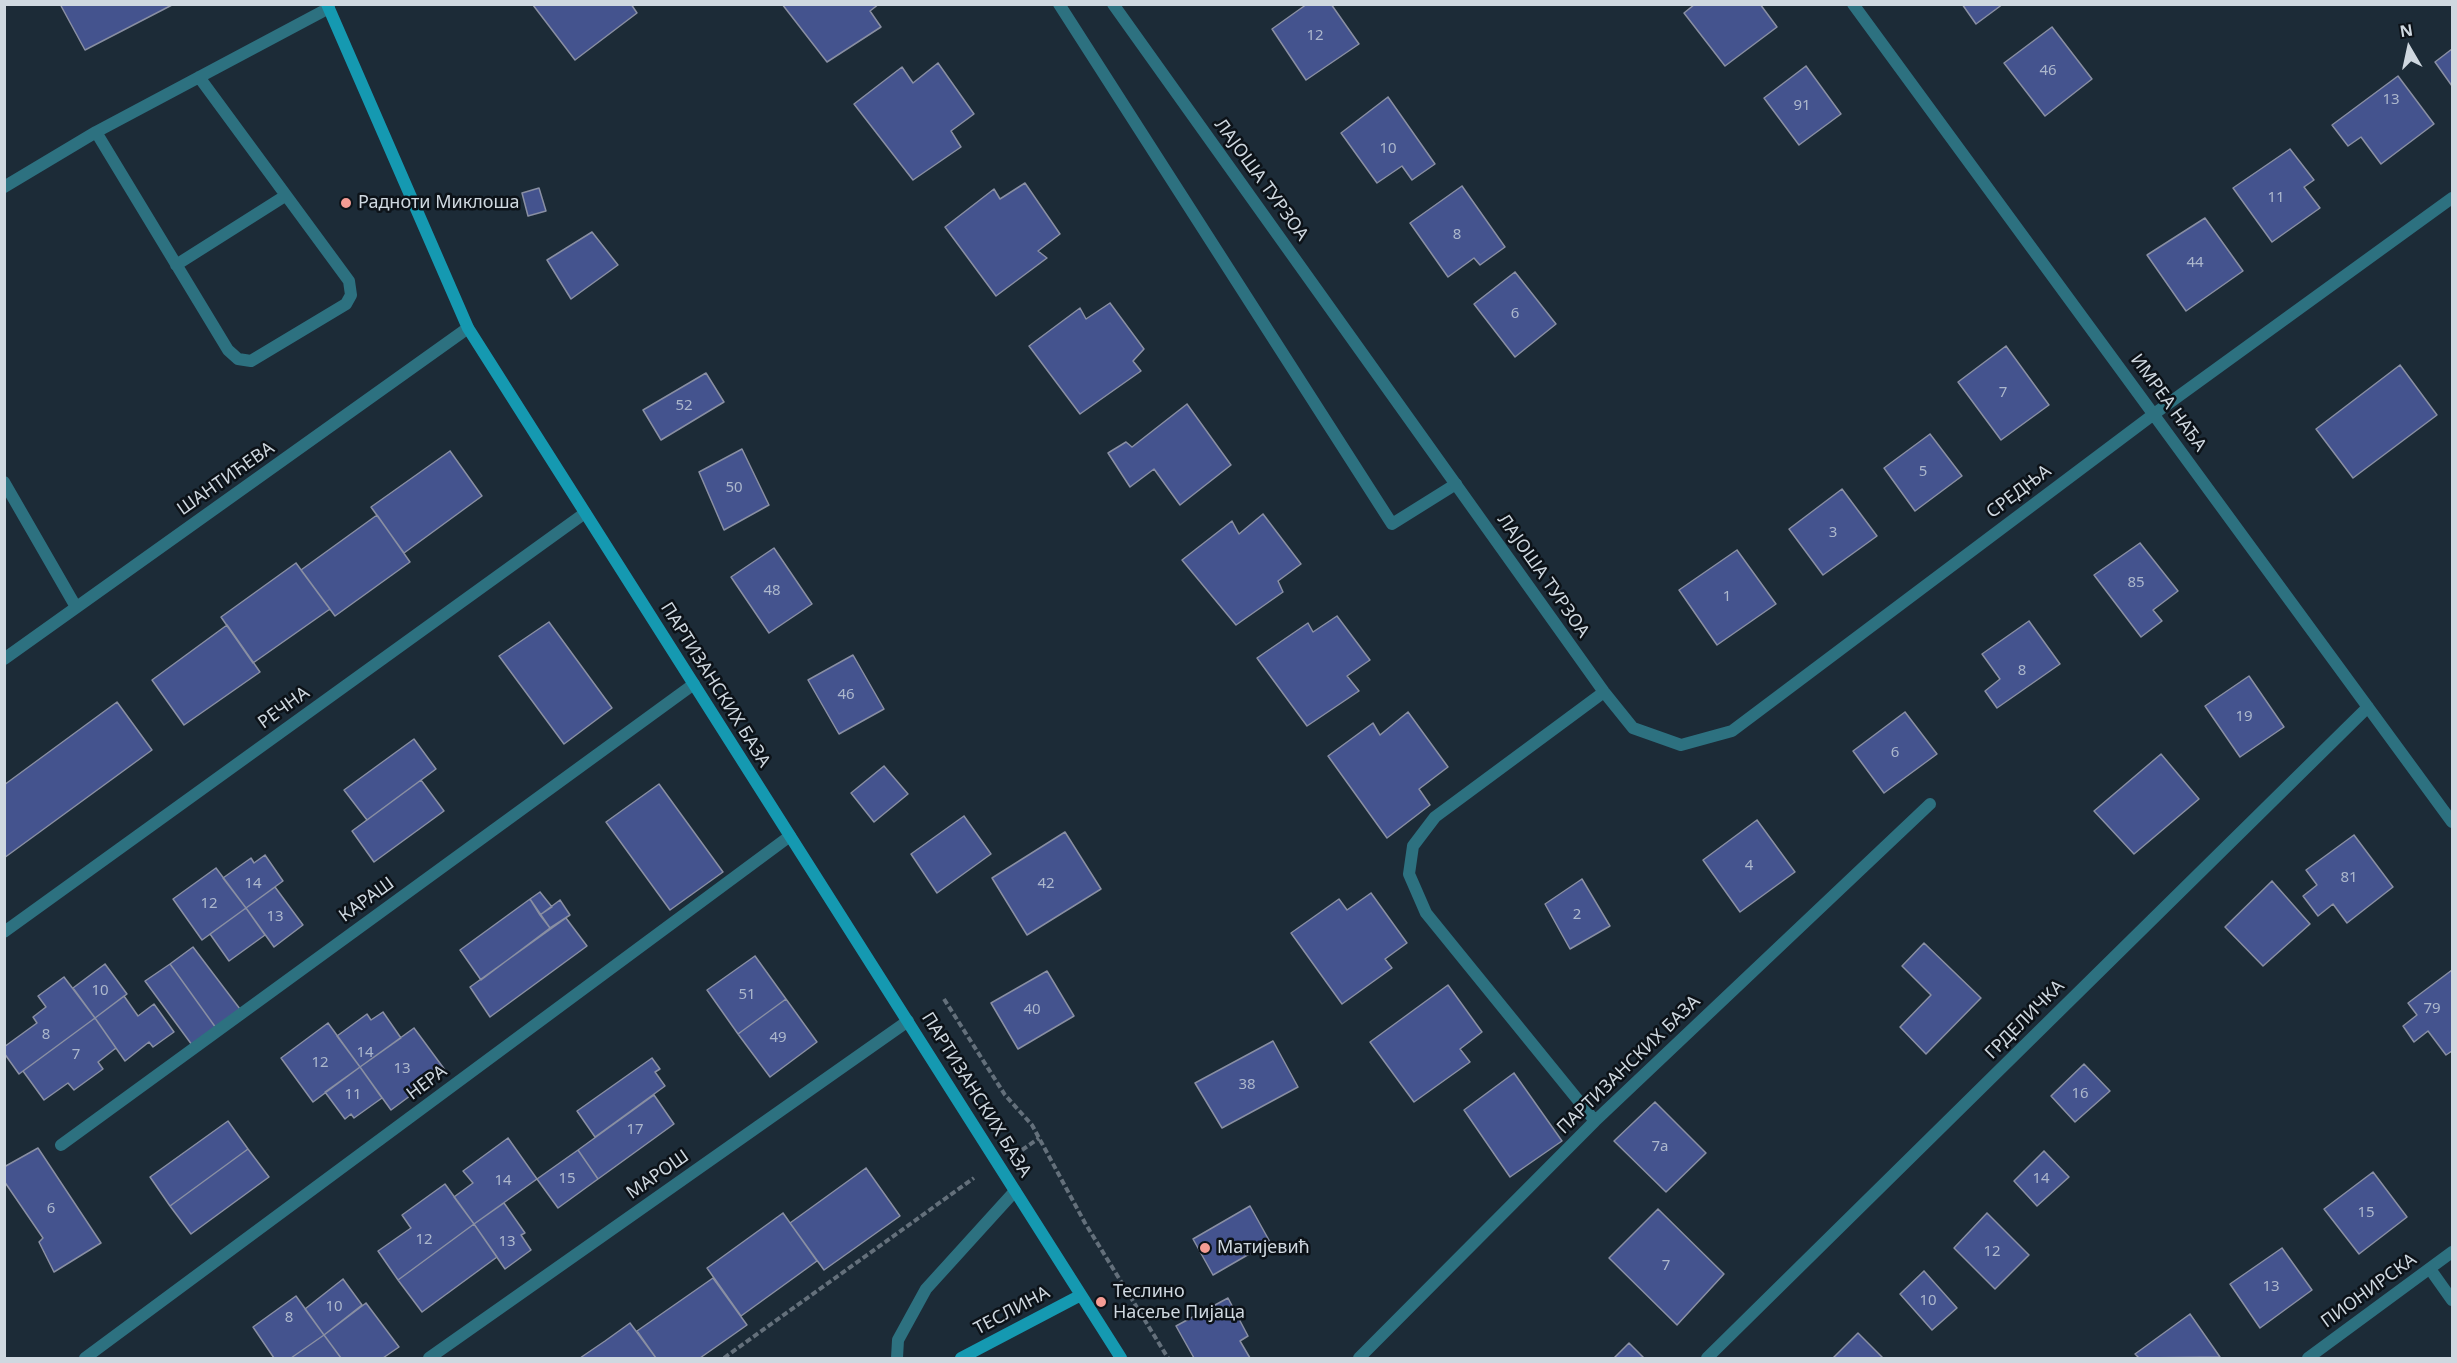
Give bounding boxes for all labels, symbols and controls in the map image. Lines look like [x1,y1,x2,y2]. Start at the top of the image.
north arrow [2379,18,2439,78]
text: N [2398,18,2414,42]
house number: 12 [1306,27,1324,45]
house number: 46 [2039,62,2057,80]
house number: 13 [2382,91,2400,109]
house number: 91 [1793,97,1811,115]
street label: ЛАЈОША ТУРЗОА [1209,115,1313,245]
house number: 10 [1379,140,1397,158]
house number: 11 [2267,189,2285,207]
place label: Радноти Миклоша [358,192,520,214]
marker: Радноти Миклоша [339,196,353,210]
house number: 8 [1453,226,1461,244]
house number: 44 [2186,254,2204,272]
house number: 6 [1511,305,1519,323]
street label: ИМРЕА НАЂА [2125,350,2211,456]
house number: 7 [1999,384,2007,402]
house number: 52 [675,397,693,415]
street label: ШАНТИЋЕВА [173,438,279,520]
street label: СРЕДЊА [1982,461,2056,523]
house number: 5 [1919,463,1927,481]
house number: 50 [725,479,743,497]
street label: ЛАЈОША ТУРЗОА [1492,510,1594,642]
house number: 3 [1829,524,1837,542]
house number: 85 [2127,574,2145,592]
house number: 48 [763,582,781,600]
house number: 1 [1723,588,1731,606]
street label: ПАРТИЗАНСКИХ БАЗА [655,599,775,771]
house number: 8 [2018,662,2026,680]
street label: РЕЧНА [254,682,314,734]
house number: 46 [837,686,855,704]
house number: 19 [2235,708,2253,726]
house number: 6 [1891,744,1899,762]
house number: 4 [1745,857,1753,875]
house number: 81 [2340,869,2358,887]
street label: КАРАШ [335,873,399,927]
house number: 14 [244,875,262,893]
house number: 42 [1037,875,1055,893]
house number: 12 [200,895,218,913]
house number: 2 [1573,906,1581,924]
house number: 13 [266,908,284,926]
street label: ГРДЕЛИЧКА [1981,976,2069,1064]
house number: 10 [91,982,109,1000]
house number: 51 [738,986,756,1004]
street label: ПАРТИЗАНСКИХ БАЗА [1553,991,1705,1139]
house number: 79 [2423,1000,2441,1018]
house number: 40 [1023,1001,1041,1019]
street label: ПАРТИЗАНСКИХ БАЗА [916,1009,1036,1181]
house number: 8 [42,1026,50,1044]
house number: 49 [769,1029,787,1047]
house number: 14 [356,1044,374,1062]
house number: 7 [72,1046,80,1064]
house number: 12 [311,1054,329,1072]
house number: 13 [393,1060,411,1078]
street label: НЕРА [403,1061,451,1105]
house number: 38 [1238,1076,1256,1094]
house number: 16 [2071,1085,2089,1103]
house number: 11 [344,1086,362,1104]
house number: 17 [626,1121,644,1139]
house number: 7a [1652,1138,1668,1156]
street label: МАРОШ [623,1146,693,1204]
house number: 15 [558,1170,576,1188]
house number: 14 [2032,1170,2050,1188]
house number: 14 [494,1172,512,1190]
house number: 6 [47,1200,55,1218]
house number: 15 [2357,1204,2375,1222]
house number: 12 [415,1231,433,1249]
house number: 13 [498,1233,516,1251]
place label: Матијевић [1217,1237,1310,1259]
marker: Матијевић [1198,1241,1212,1255]
house number: 12 [1983,1243,2001,1261]
street label: ПИОНИРСКА [2317,1249,2421,1333]
house number: 7 [1662,1257,1670,1275]
house number: 13 [2262,1278,2280,1296]
place label: Теслино Насеље Пијаца [1113,1281,1245,1324]
street label: ТЕСЛИНА [970,1282,1054,1340]
house number: 10 [1919,1292,1937,1310]
marker: Теслино Насеље Пијаца [1094,1295,1108,1309]
house number: 10 [325,1298,343,1316]
house number: 8 [285,1309,293,1327]

